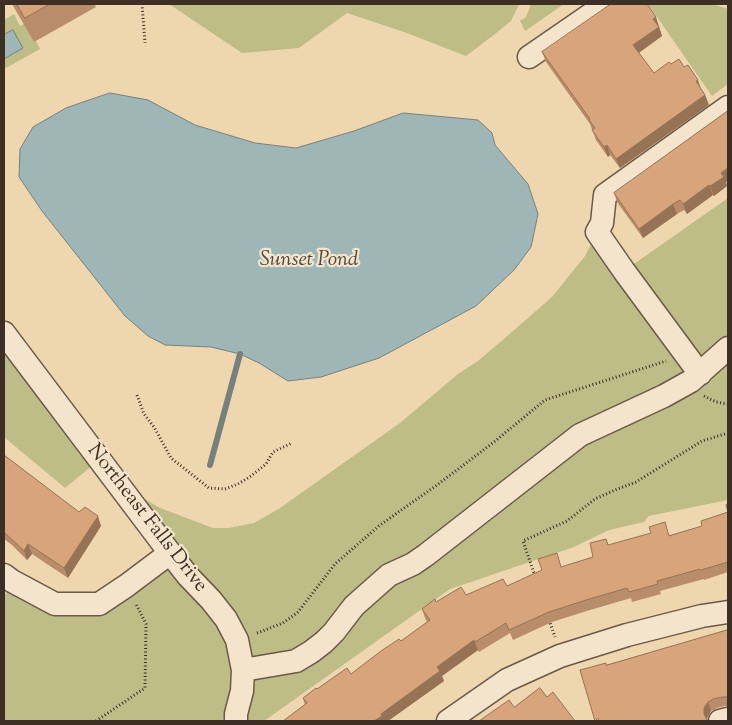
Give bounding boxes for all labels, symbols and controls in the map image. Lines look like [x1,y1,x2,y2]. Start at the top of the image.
water label: Sunset Pond [260,248,358,274]
street label: Northeast Falls Drive [81,440,211,598]

